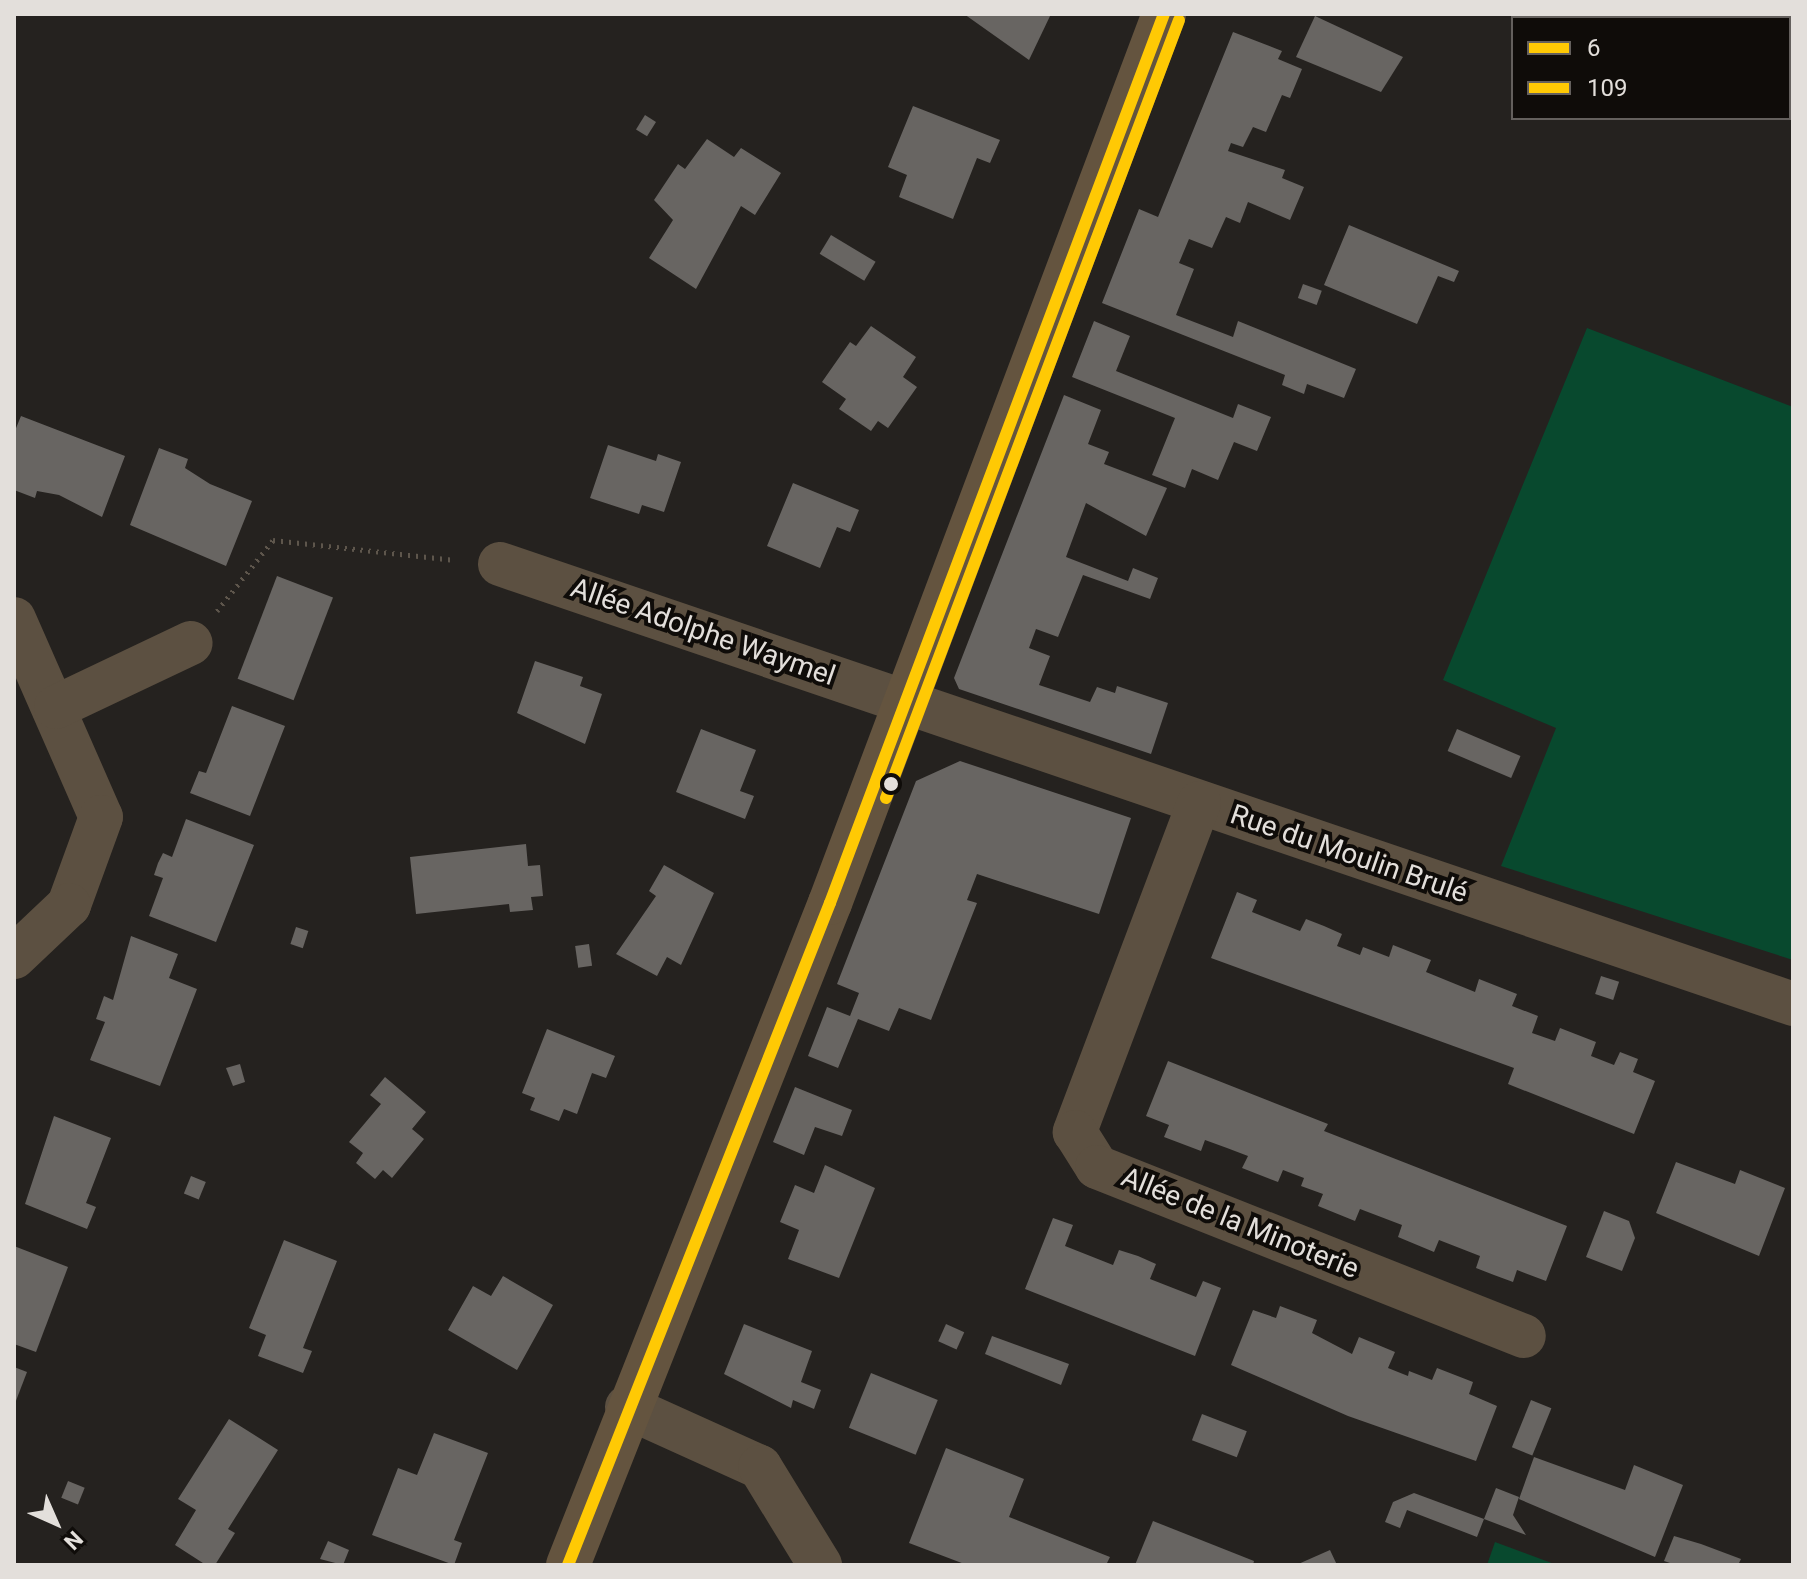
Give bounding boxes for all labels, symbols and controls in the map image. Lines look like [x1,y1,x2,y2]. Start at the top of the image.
legend [1511,16,1791,120]
text: 6 [1587,34,1601,62]
text: 109 [1587,74,1627,102]
street label: Allée Adolphe Waymel [566,571,840,693]
unlabelled marker [883,776,899,792]
street label: Rue du Moulin Brulé [1226,798,1472,910]
street label: Allée de la Minoterie [1116,1160,1364,1286]
north arrow [16,1483,96,1563]
text: N [59,1526,88,1555]

